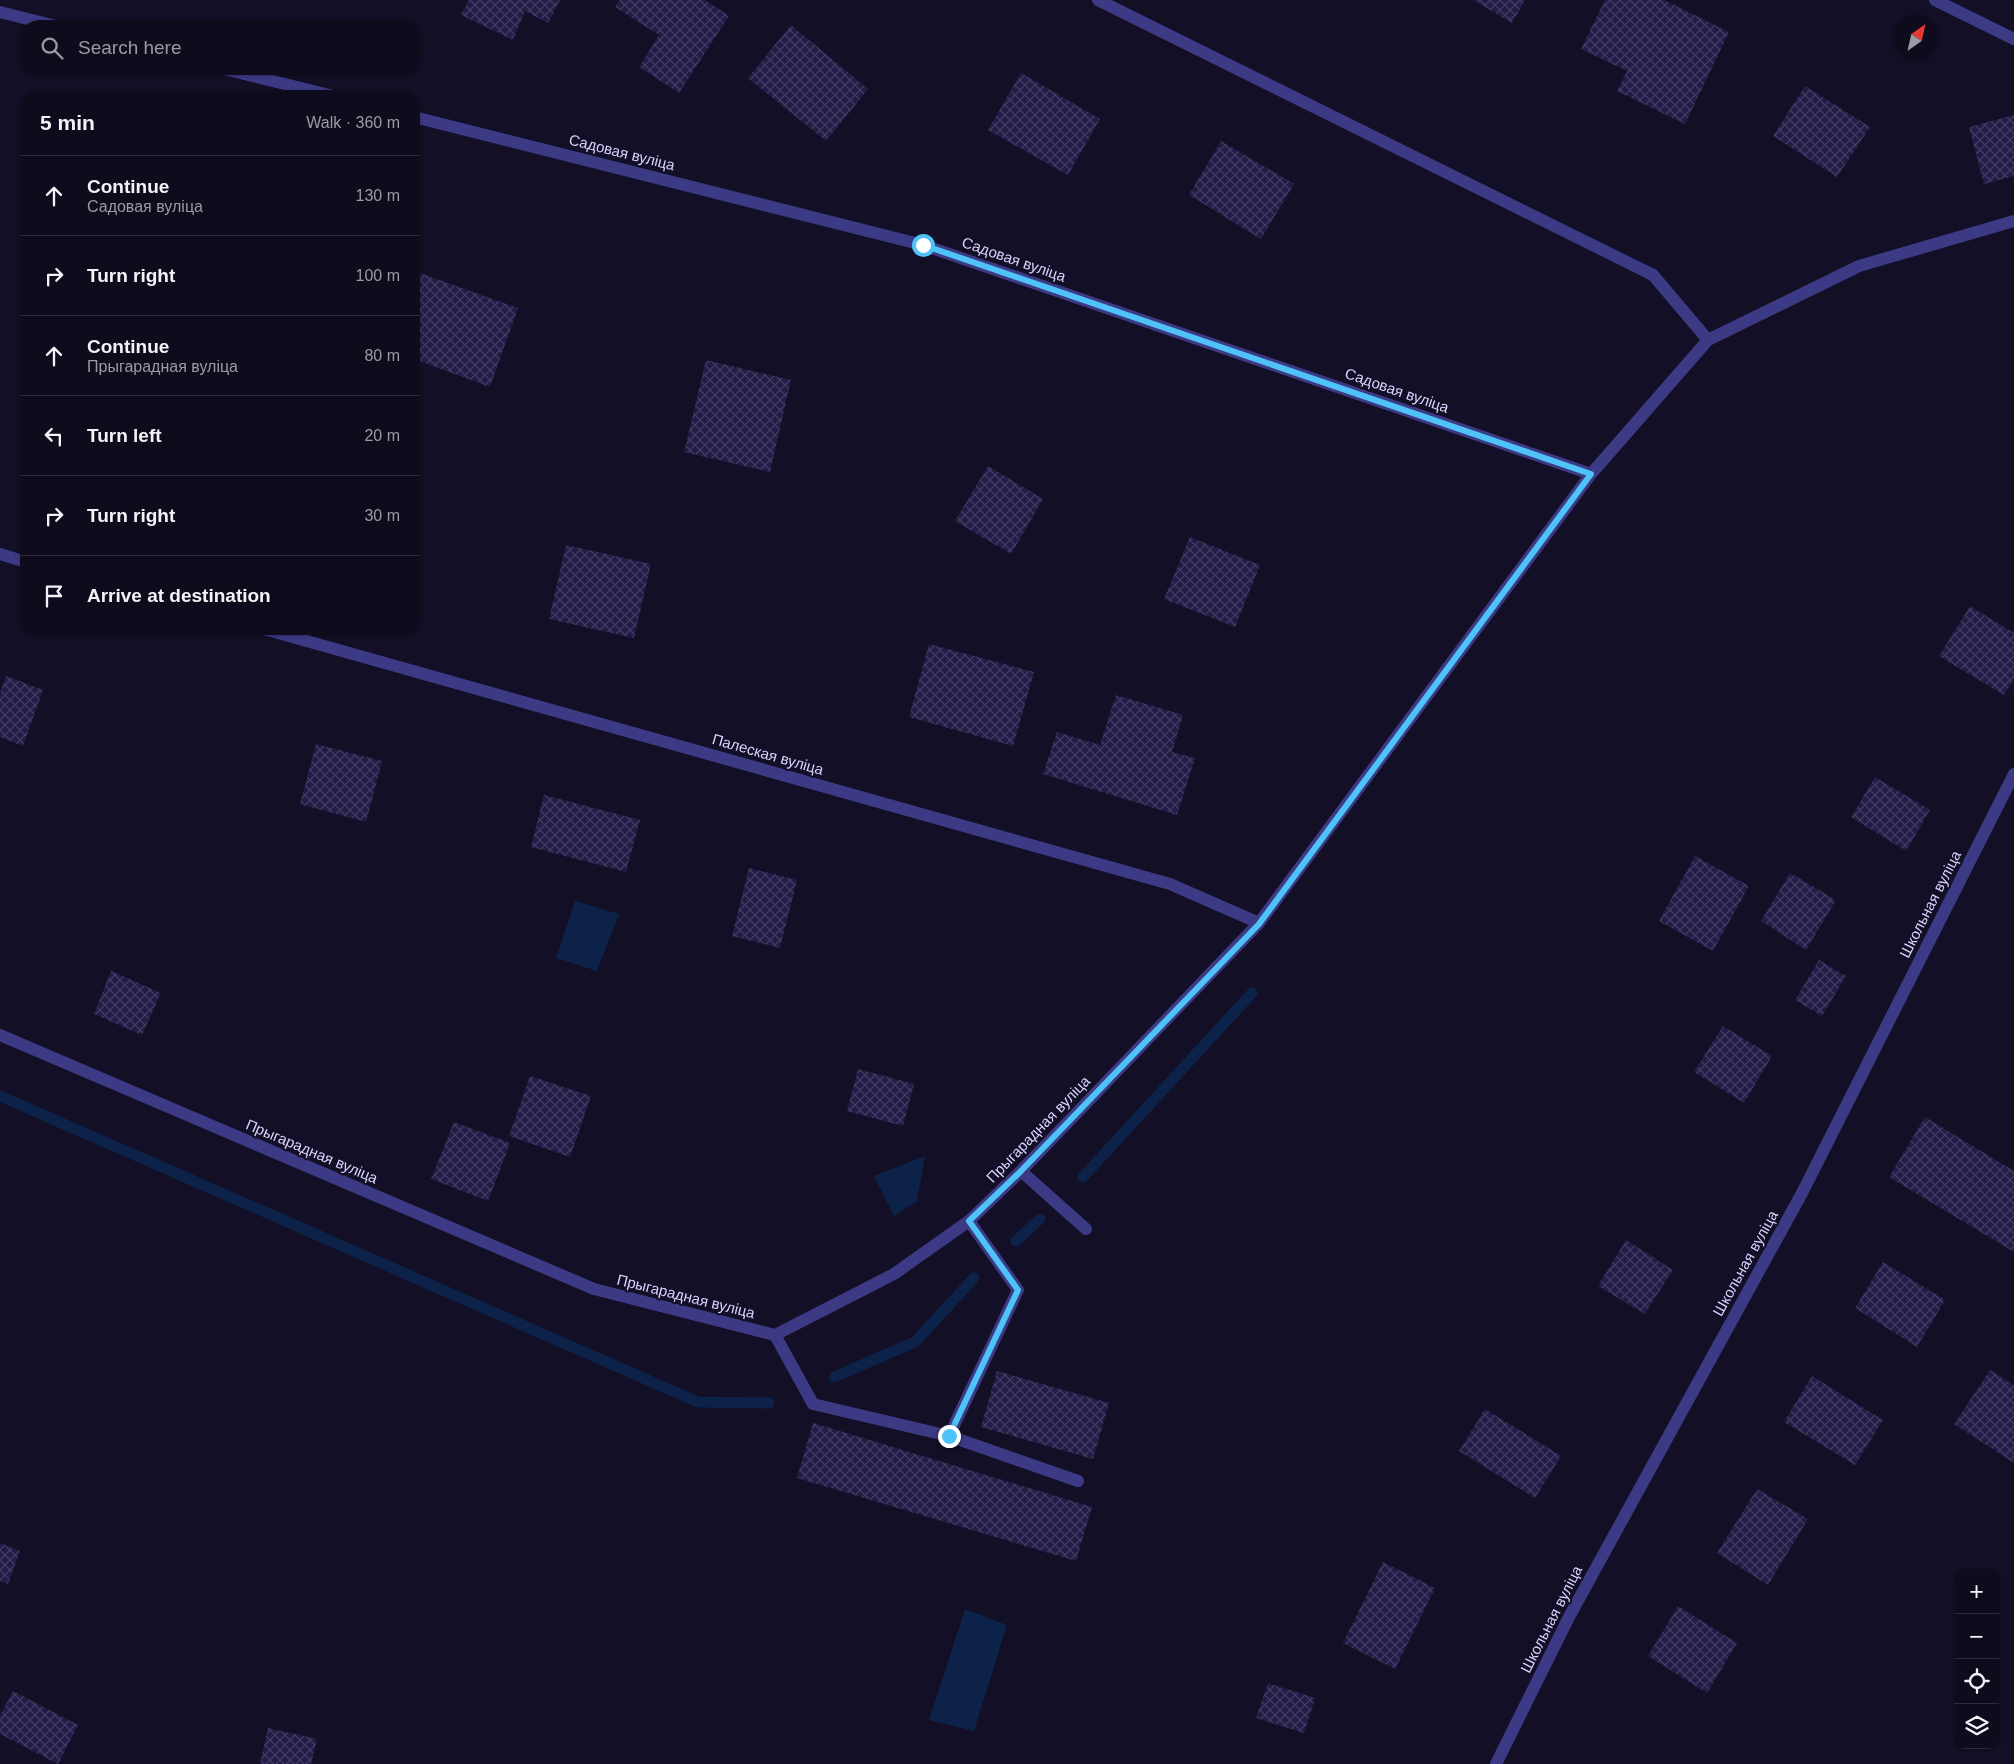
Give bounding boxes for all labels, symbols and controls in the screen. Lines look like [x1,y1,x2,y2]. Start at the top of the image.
north arrow [1894,15,1939,60]
search box [20,20,420,75]
icon: search [38,34,66,62]
text: Search here [78,37,182,58]
text: 5 min [40,111,95,134]
text: Walk · 360 m [306,114,400,131]
street label: Садовая вуліца [567,131,677,174]
text: Continue [87,176,169,197]
icon: ahead [40,182,68,210]
text: 130 m [356,187,400,204]
text: Садовая вуліца [87,198,203,215]
street label: Садовая вуліца [960,233,1069,285]
route start [912,234,935,257]
icon: right [40,262,68,290]
text: Turn right [87,265,175,286]
text: 100 m [356,267,400,284]
text: Continue [87,336,169,357]
icon: ahead [40,342,68,370]
text: 80 m [364,347,400,364]
text: Прыгарадная вуліца [87,358,238,375]
street label: Садовая вуліца [1343,364,1452,416]
icon: left [40,422,68,450]
text: Turn left [87,425,162,446]
text: 20 m [364,427,400,444]
icon: right [40,502,68,530]
text: Turn right [87,505,175,526]
text: 30 m [364,507,400,524]
icon: arrive [40,582,68,610]
text: Arrive at destination [87,585,271,606]
street label: Палеская вуліца [710,730,826,778]
street label: Школьная вуліца [1896,847,1965,960]
street label: Прыгарадная вуліца [983,1072,1094,1186]
street label: Прыгарадная вуліца [244,1116,381,1187]
street label: Школьная вуліца [1709,1207,1781,1319]
street label: Прыгарадная вуліца [615,1271,757,1322]
route end [938,1425,961,1448]
street label: Школьная вуліца [1517,1562,1586,1675]
map controls [1954,1569,1999,1749]
button: + [1954,1569,1999,1614]
button: − [1954,1614,1999,1659]
button: locate [1954,1659,1999,1704]
button: layers [1954,1704,1999,1749]

